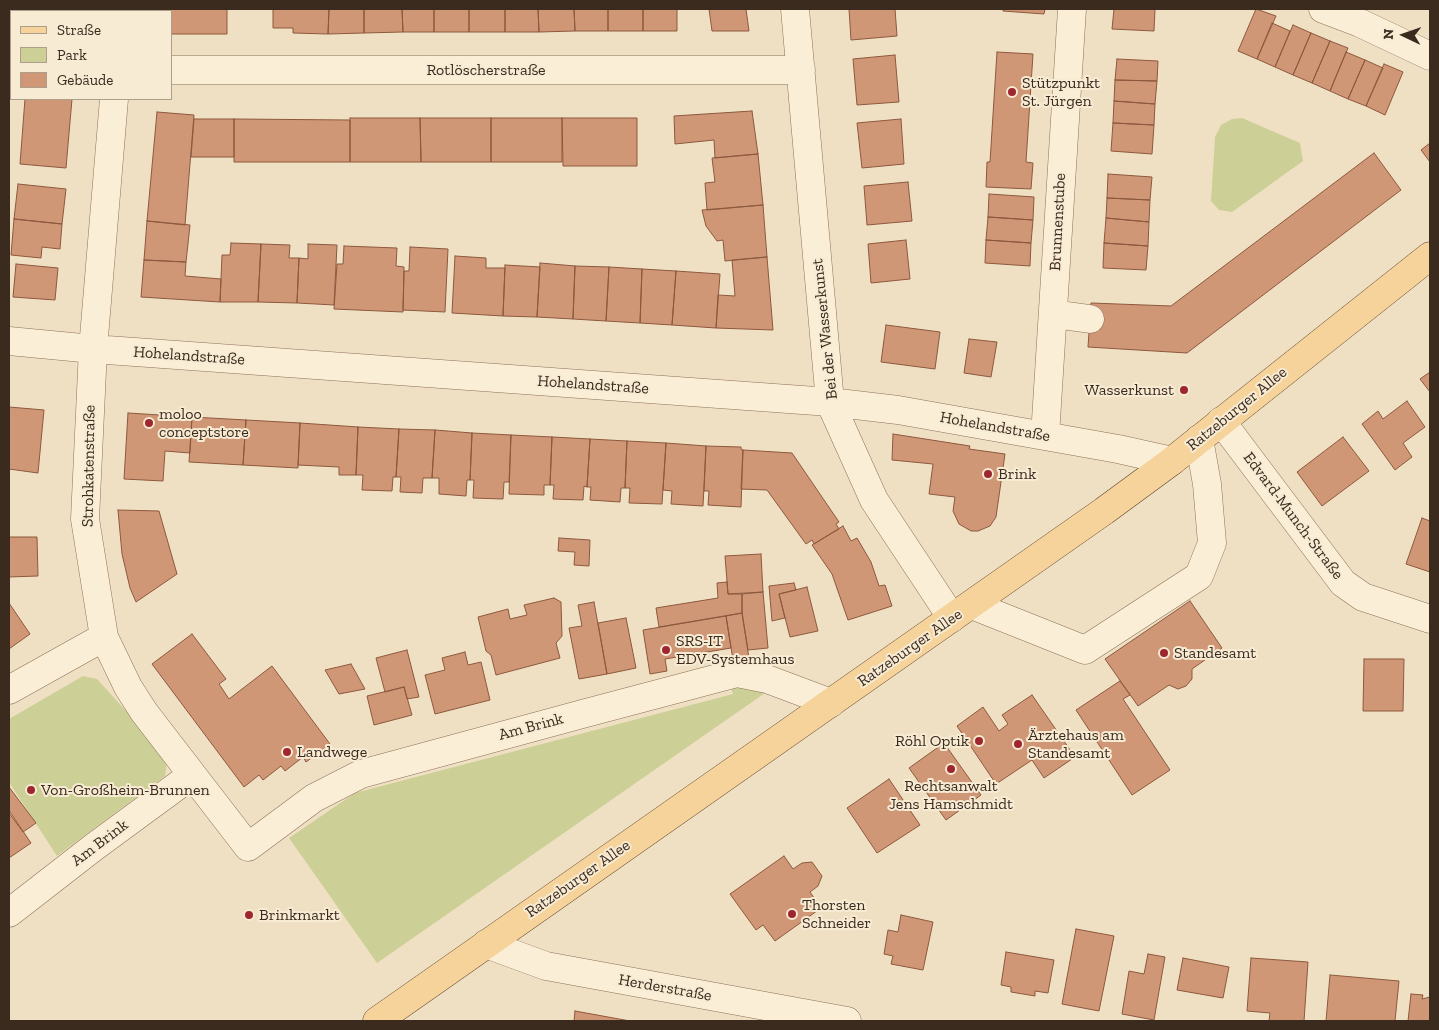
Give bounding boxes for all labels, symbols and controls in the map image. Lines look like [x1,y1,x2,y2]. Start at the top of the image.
legend [10,10,172,100]
north arrow [1379,10,1429,60]
text: Straße [57,21,101,39]
text: N [1380,28,1397,40]
text: Park [57,46,87,64]
street label: Rotlöscherstraße [426,60,546,80]
text: Gebäude [57,71,113,89]
place label: Stützpunkt St. Jürgen [1022,73,1100,111]
marker: Stützpunkt St. Jürgen [1006,86,1018,98]
street label: Brunnenstube [1046,172,1070,272]
street label: Bei der Wasserkunst [808,258,842,400]
street label: Hohelandstraße [133,343,245,369]
street label: Ratzeburger Allee [1183,363,1291,455]
street label: Hohelandstraße [537,372,649,398]
place label: Wasserkunst [1084,380,1174,400]
marker: Wasserkunst [1178,384,1190,396]
place label: moloo conceptstore [159,404,249,442]
street label: Strohkatenstraße [78,405,100,527]
street label: Hohelandstraße [938,408,1052,446]
marker: moloo conceptstore [143,417,155,429]
street label: Edvard-Munch-Straße [1239,448,1347,584]
place label: Brink [998,464,1036,484]
marker: Brink [982,468,994,480]
street label: Ratzeburger Allee [854,605,966,691]
place label: SRS-IT EDV-Systemhaus [676,631,795,669]
place label: Standesamt [1174,643,1256,663]
marker: SRS-IT EDV-Systemhaus [660,644,672,656]
marker: Standesamt [1158,647,1170,659]
street label: Am Brink [497,709,565,745]
place label: Ärztehaus am Standesamt [1028,725,1124,763]
place label: Röhl Optik [895,731,969,751]
marker: Röhl Optik [973,735,985,747]
marker: Ärztehaus am Standesamt [1012,738,1024,750]
place label: Landwege [297,742,367,762]
marker: Landwege [281,746,293,758]
marker: Rechtsanwalt Jens Hamschmidt [945,763,957,775]
place label: Rechtsanwalt Jens Hamschmidt [889,776,1013,814]
place label: Von-Großheim-Brunnen [41,780,210,800]
marker: Von-Großheim-Brunnen [25,784,37,796]
street label: Am Brink [68,815,132,871]
street label: Ratzeburger Allee [522,836,634,922]
place label: Thorsten Schneider [802,895,871,933]
place label: Brinkmarkt [259,905,340,925]
marker: Thorsten Schneider [786,908,798,920]
marker: Brinkmarkt [243,909,255,921]
street label: Herderstraße [617,970,713,1006]

